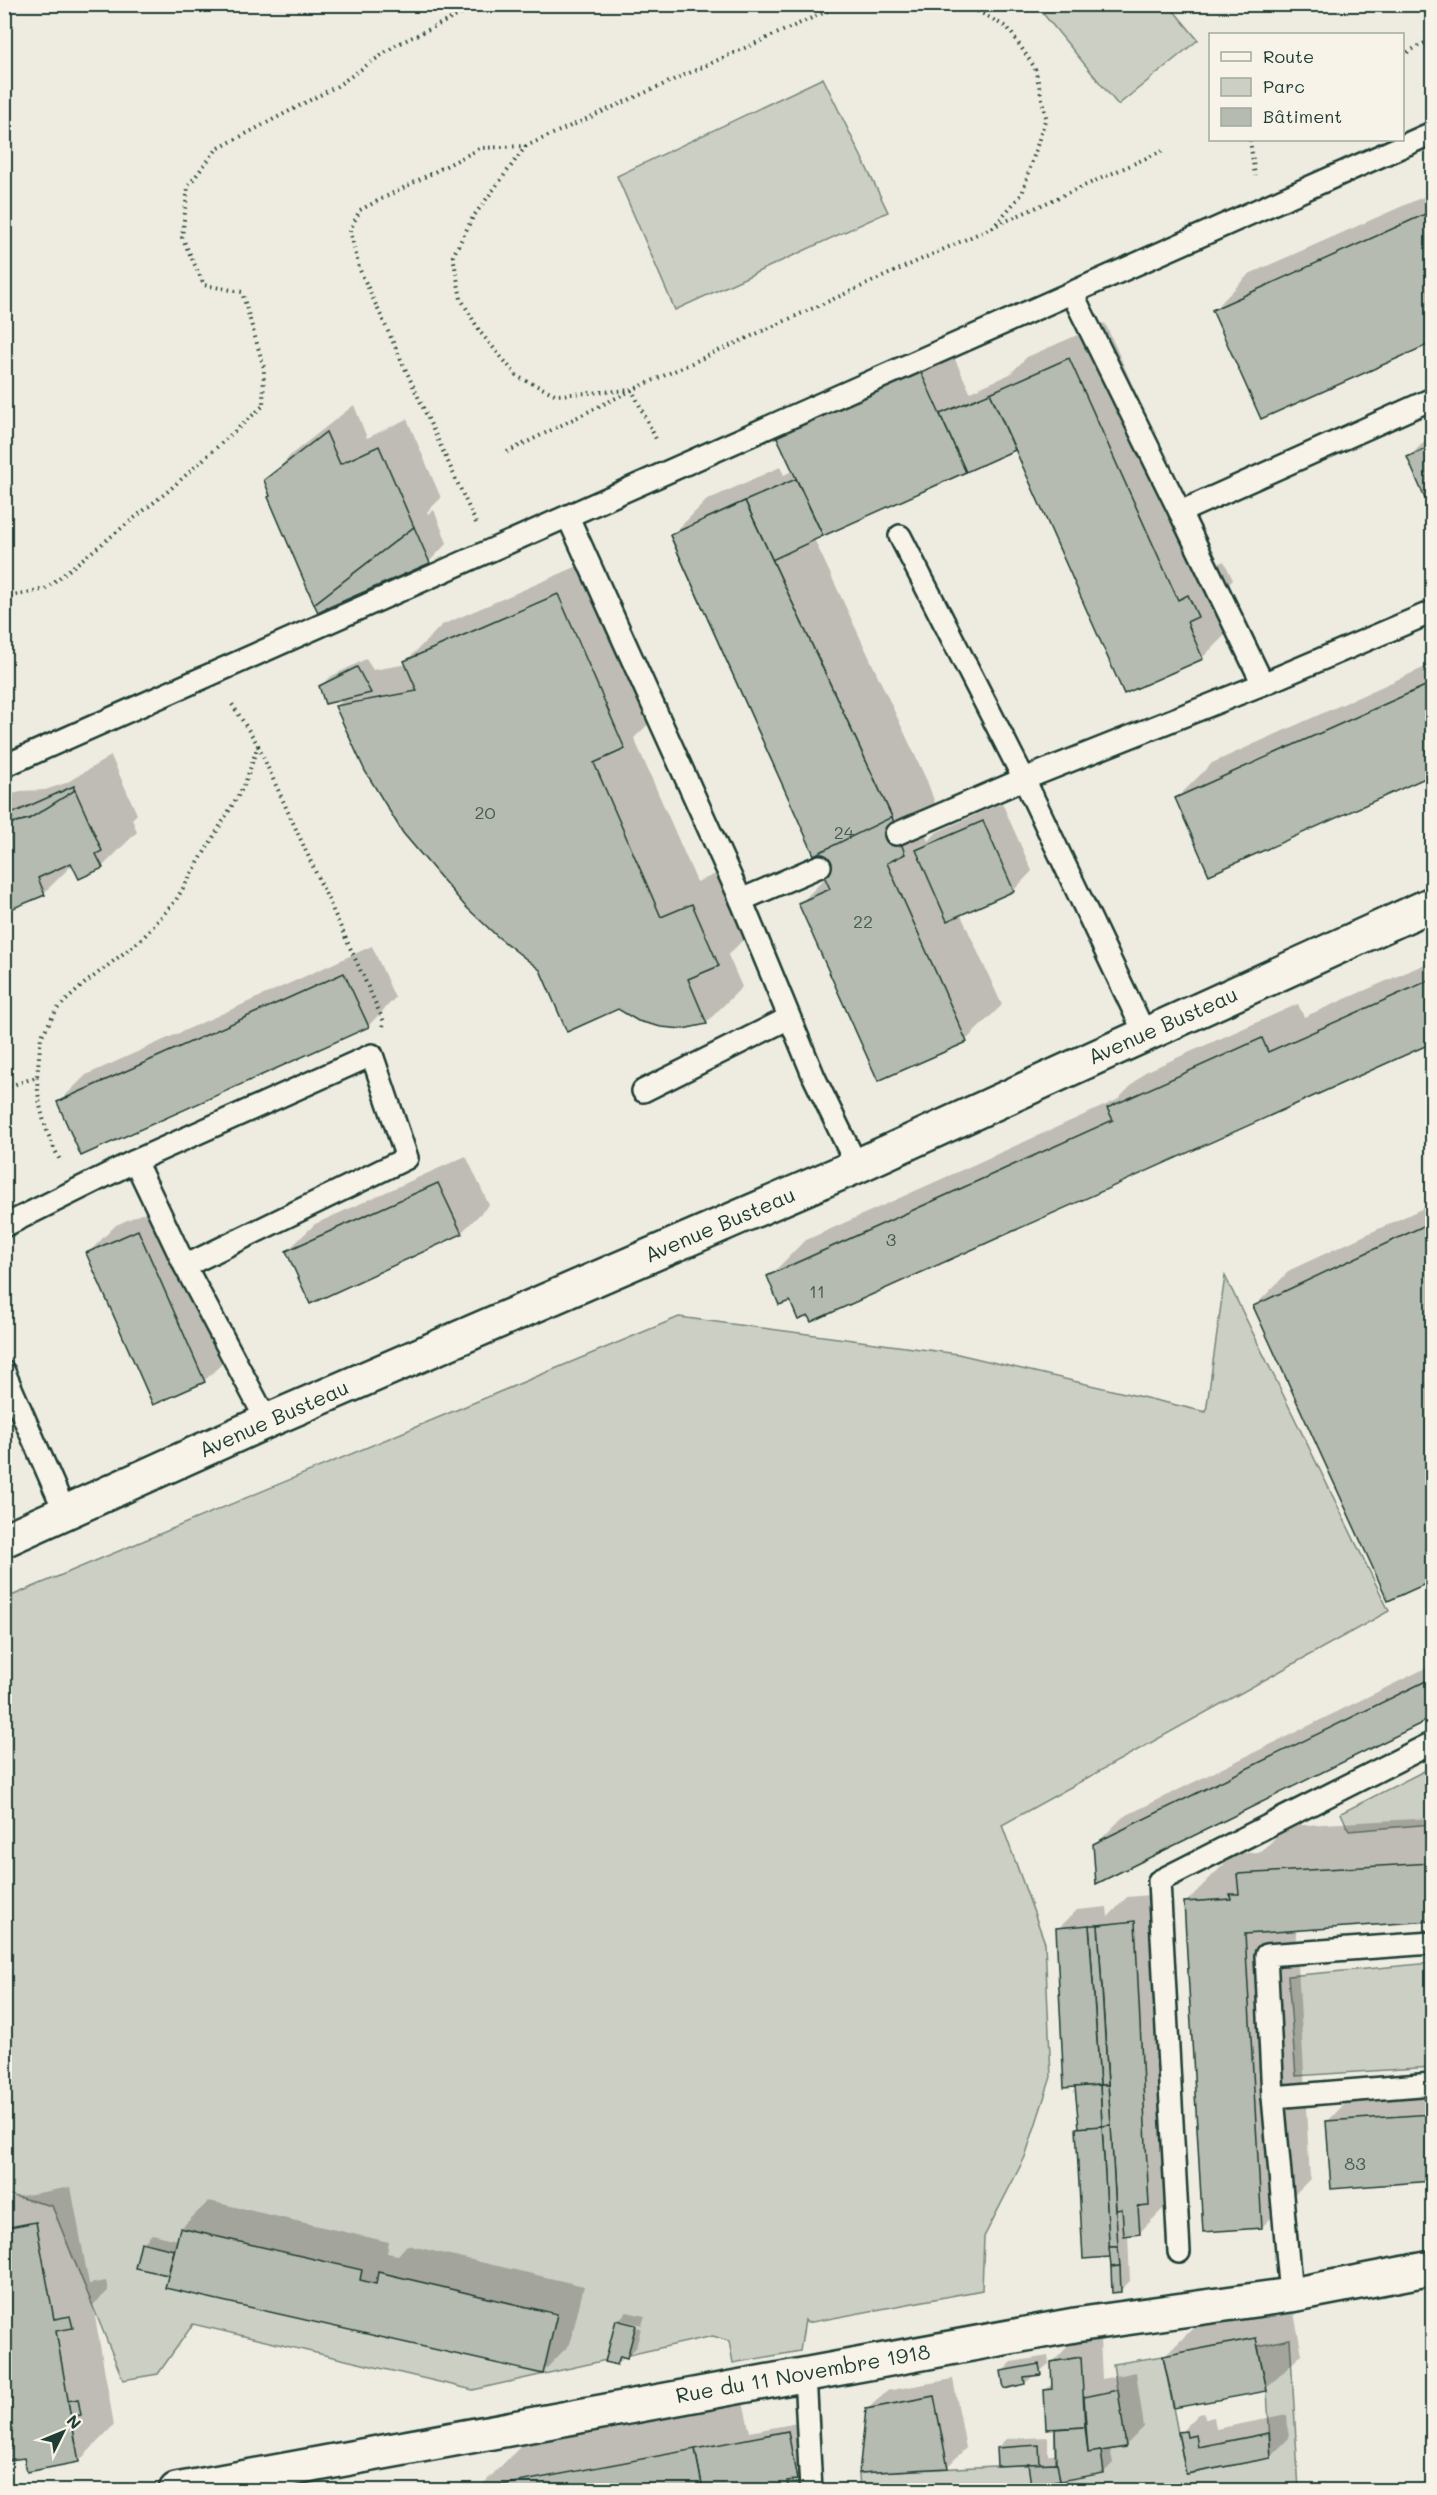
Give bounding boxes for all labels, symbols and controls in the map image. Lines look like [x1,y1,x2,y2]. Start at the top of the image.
legend [1209,33,1404,141]
text: Route [1263,44,1314,68]
text: Parc [1263,74,1305,98]
text: Bâtiment [1263,104,1342,128]
house number: 20 [474,800,496,824]
house number: 24 [834,820,855,844]
house number: 22 [853,909,873,933]
street label: Avenue Busteau [1083,980,1241,1070]
street label: Avenue Busteau [640,1180,799,1267]
house number: 3 [886,1227,896,1251]
house number: 11 [809,1279,825,1303]
street label: Avenue Busteau [194,1373,352,1463]
house number: 83 [1344,2151,1366,2175]
street label: Rue du 11 Novembre 1918 [673,2337,932,2408]
north arrow [33,2402,93,2462]
text: N [63,2410,86,2433]

